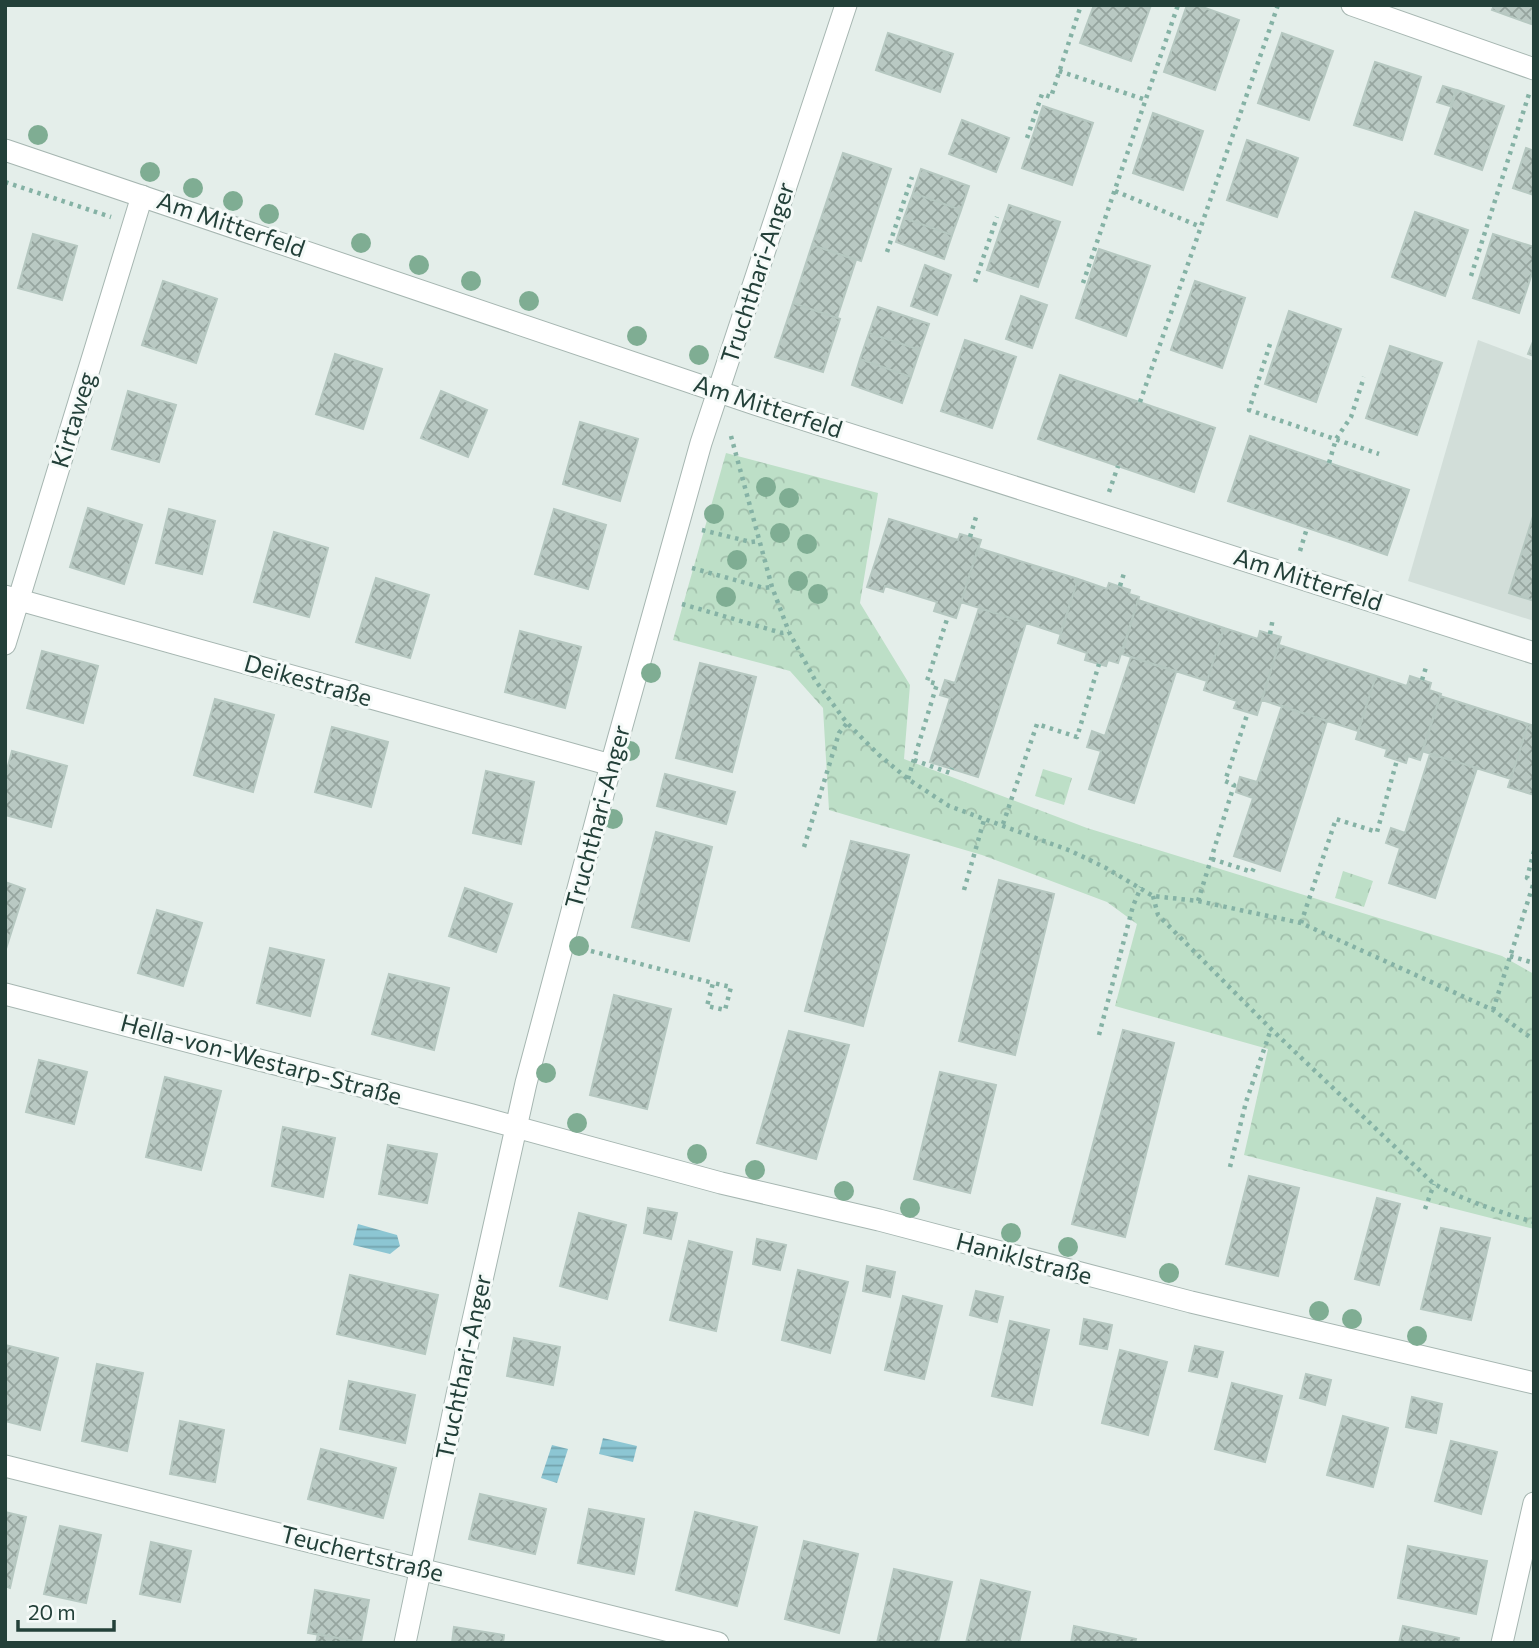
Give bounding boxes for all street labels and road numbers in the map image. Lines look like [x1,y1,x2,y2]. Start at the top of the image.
street label: Truchthari-Anger [714,178,800,367]
street label: Am Mitterfeld [154,185,309,262]
street label: Kirtaweg [44,368,101,471]
street label: Am Mitterfeld [691,368,846,443]
street label: Am Mitterfeld [1231,541,1386,616]
street label: Deikestraße [241,648,376,712]
street label: Truchthari-Anger [558,721,635,912]
street label: Hella-von-Westarp-Straße [118,1007,405,1110]
street label: Haniklstraße [953,1226,1095,1290]
street label: Truchthari-Anger [429,1271,496,1462]
street label: Teuchertstraße [278,1518,447,1587]

